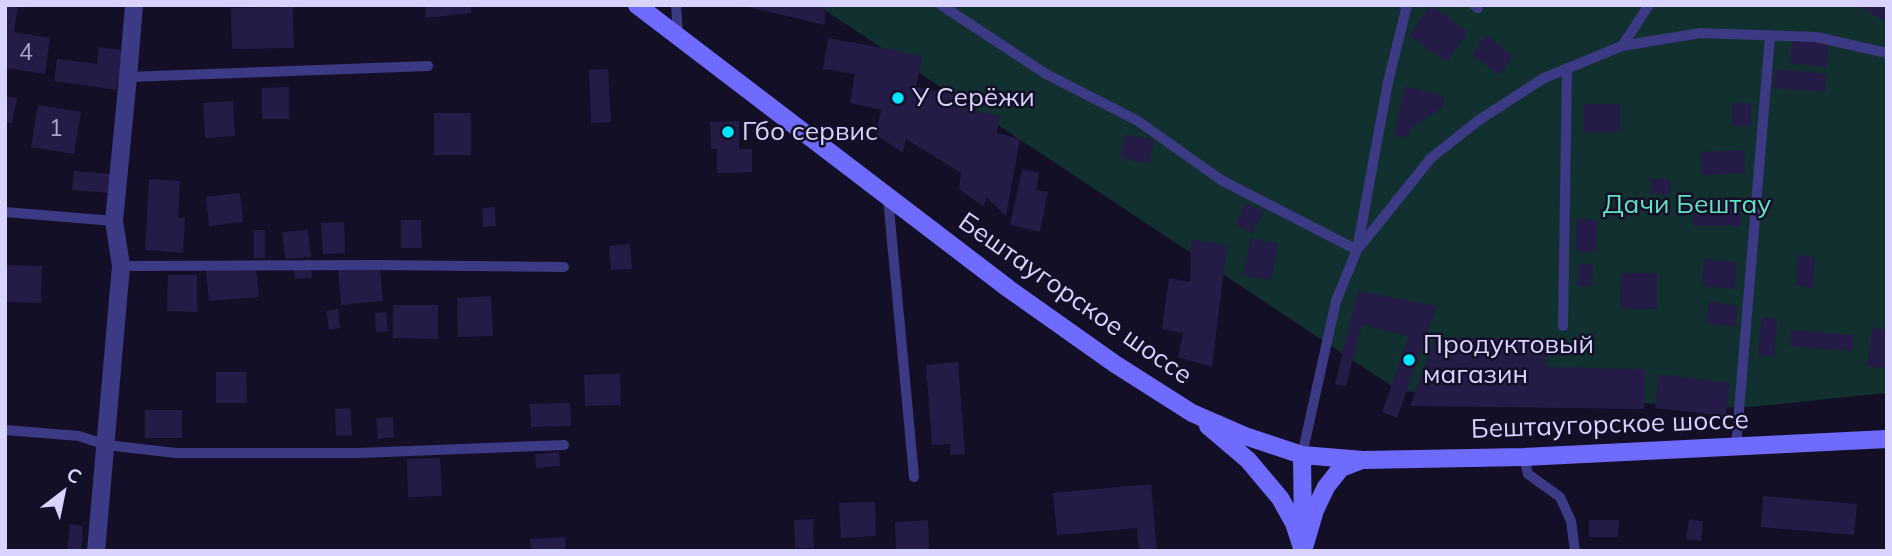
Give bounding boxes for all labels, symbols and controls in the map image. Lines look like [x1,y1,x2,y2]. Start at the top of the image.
house number: 4 [19,39,33,67]
place label: У Серёжи [912,82,1035,114]
marker: У Серёжи [890,90,906,106]
house number: 1 [49,115,63,143]
place label: Гбо cервис [742,116,878,148]
marker: Гбо cервис [720,124,736,140]
park label: Дачи Бештау [1603,189,1771,221]
street label: Бештаугорское шоссе [952,207,1198,391]
place label: Продуктовый магазин [1423,329,1594,390]
marker: Продуктовый магазин [1401,352,1417,368]
street label: Бештаугорское шоссе [1471,405,1749,445]
north arrow [28,458,98,528]
text: С [62,462,86,489]

